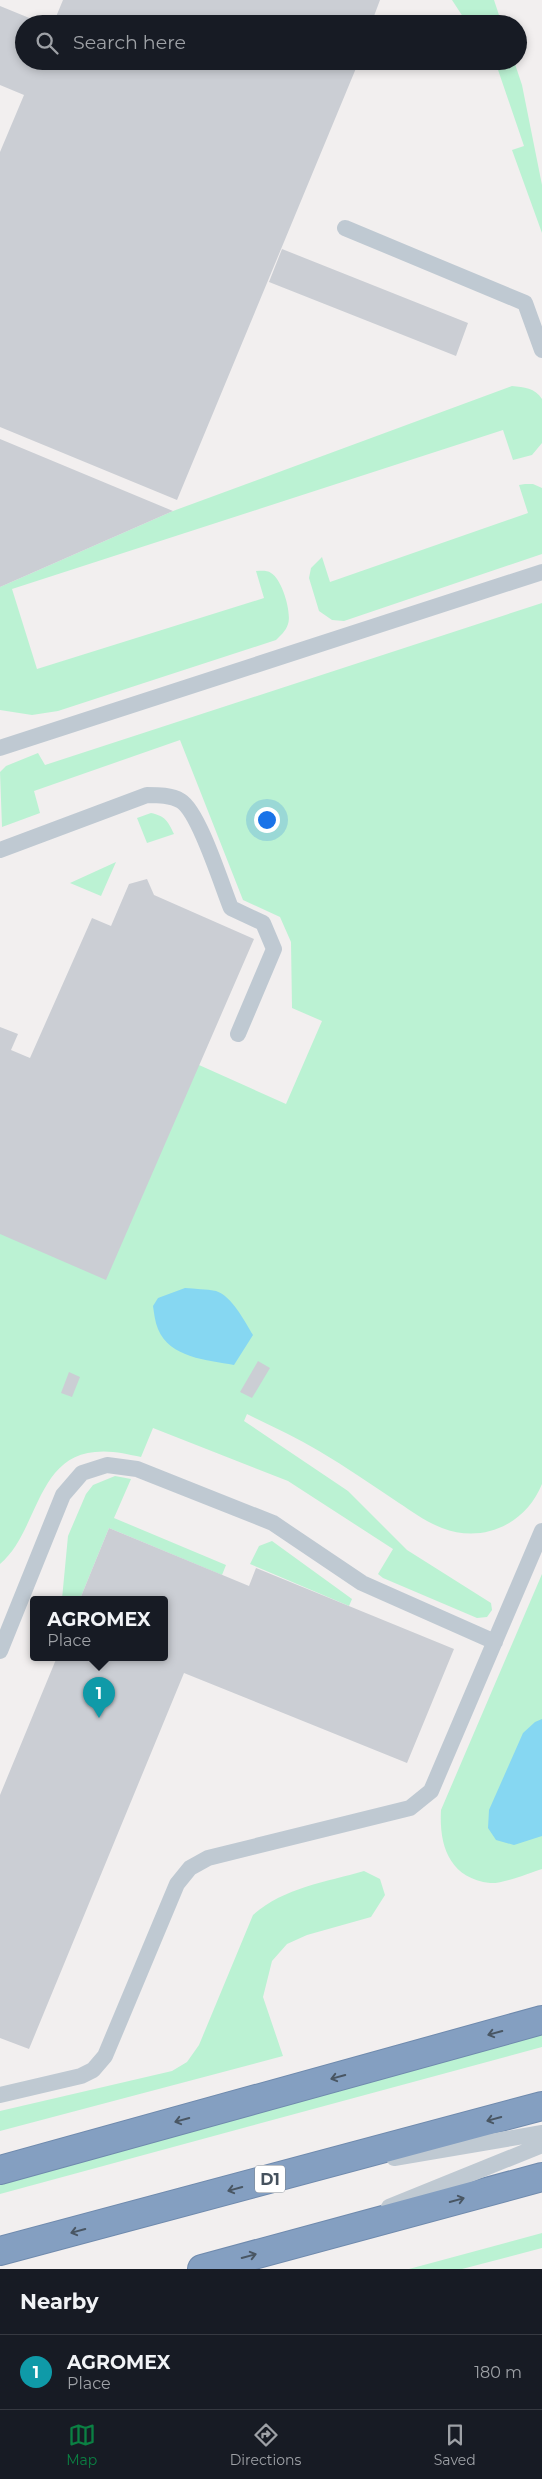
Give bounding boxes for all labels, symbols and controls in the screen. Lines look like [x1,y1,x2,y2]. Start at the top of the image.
search box [15,15,527,70]
icon: search [33,29,61,57]
text: Search here [73,31,186,54]
your location [254,807,280,833]
popup [30,1596,168,1661]
text: AGROMEX [47,1608,151,1631]
text: Place [47,1631,91,1650]
pin: 1 [83,1677,115,1718]
one-way arrow [487,2029,503,2039]
one-way arrow [331,2072,347,2082]
one-way arrow [486,2115,502,2125]
one-way arrow [174,2116,190,2125]
road number: D1 [255,2166,285,2192]
one-way arrow [228,2185,244,2194]
one-way arrow [449,2195,465,2204]
one-way arrow [71,2226,87,2236]
one-way arrow [241,2251,257,2261]
text: Nearby [20,2289,99,2314]
text: AGROMEX [67,2351,170,2374]
text: 1 [33,2363,39,2382]
text: 180 m [474,2363,522,2382]
text: Place [67,2374,111,2393]
tab: Map [66,2421,97,2469]
tab: Directions [230,2421,301,2469]
tab: Saved [434,2421,476,2469]

